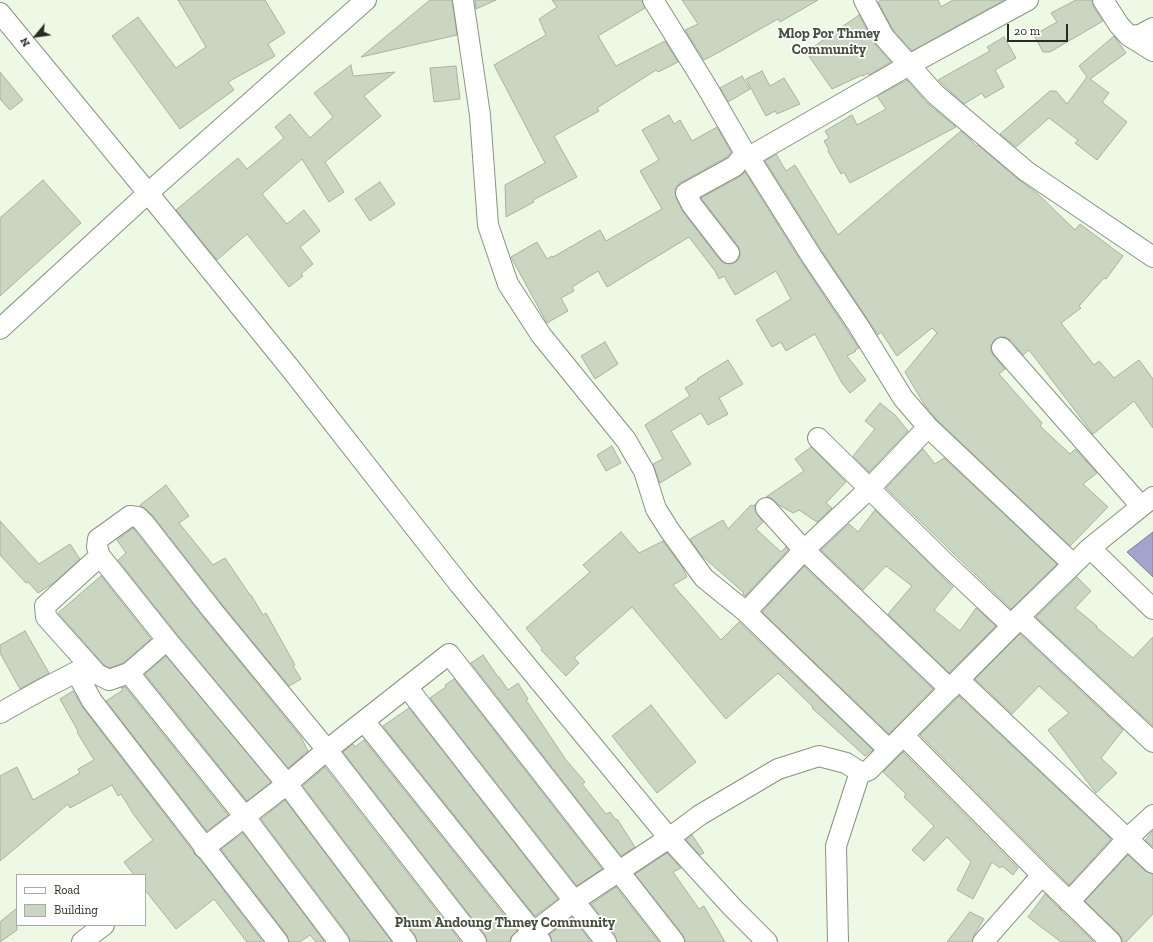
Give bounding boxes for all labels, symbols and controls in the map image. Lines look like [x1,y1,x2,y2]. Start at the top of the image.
north arrow [16,16,56,56]
scale bar [1009,16,1070,42]
text: 20 m [1014,24,1040,38]
district label: Mlop Por Thmey Community [778,26,880,58]
text: N [17,35,33,49]
legend [16,874,146,926]
text: Road [54,883,80,897]
text: Building [54,903,98,917]
district label: Phum Andoung Thmey Community [395,915,615,931]

